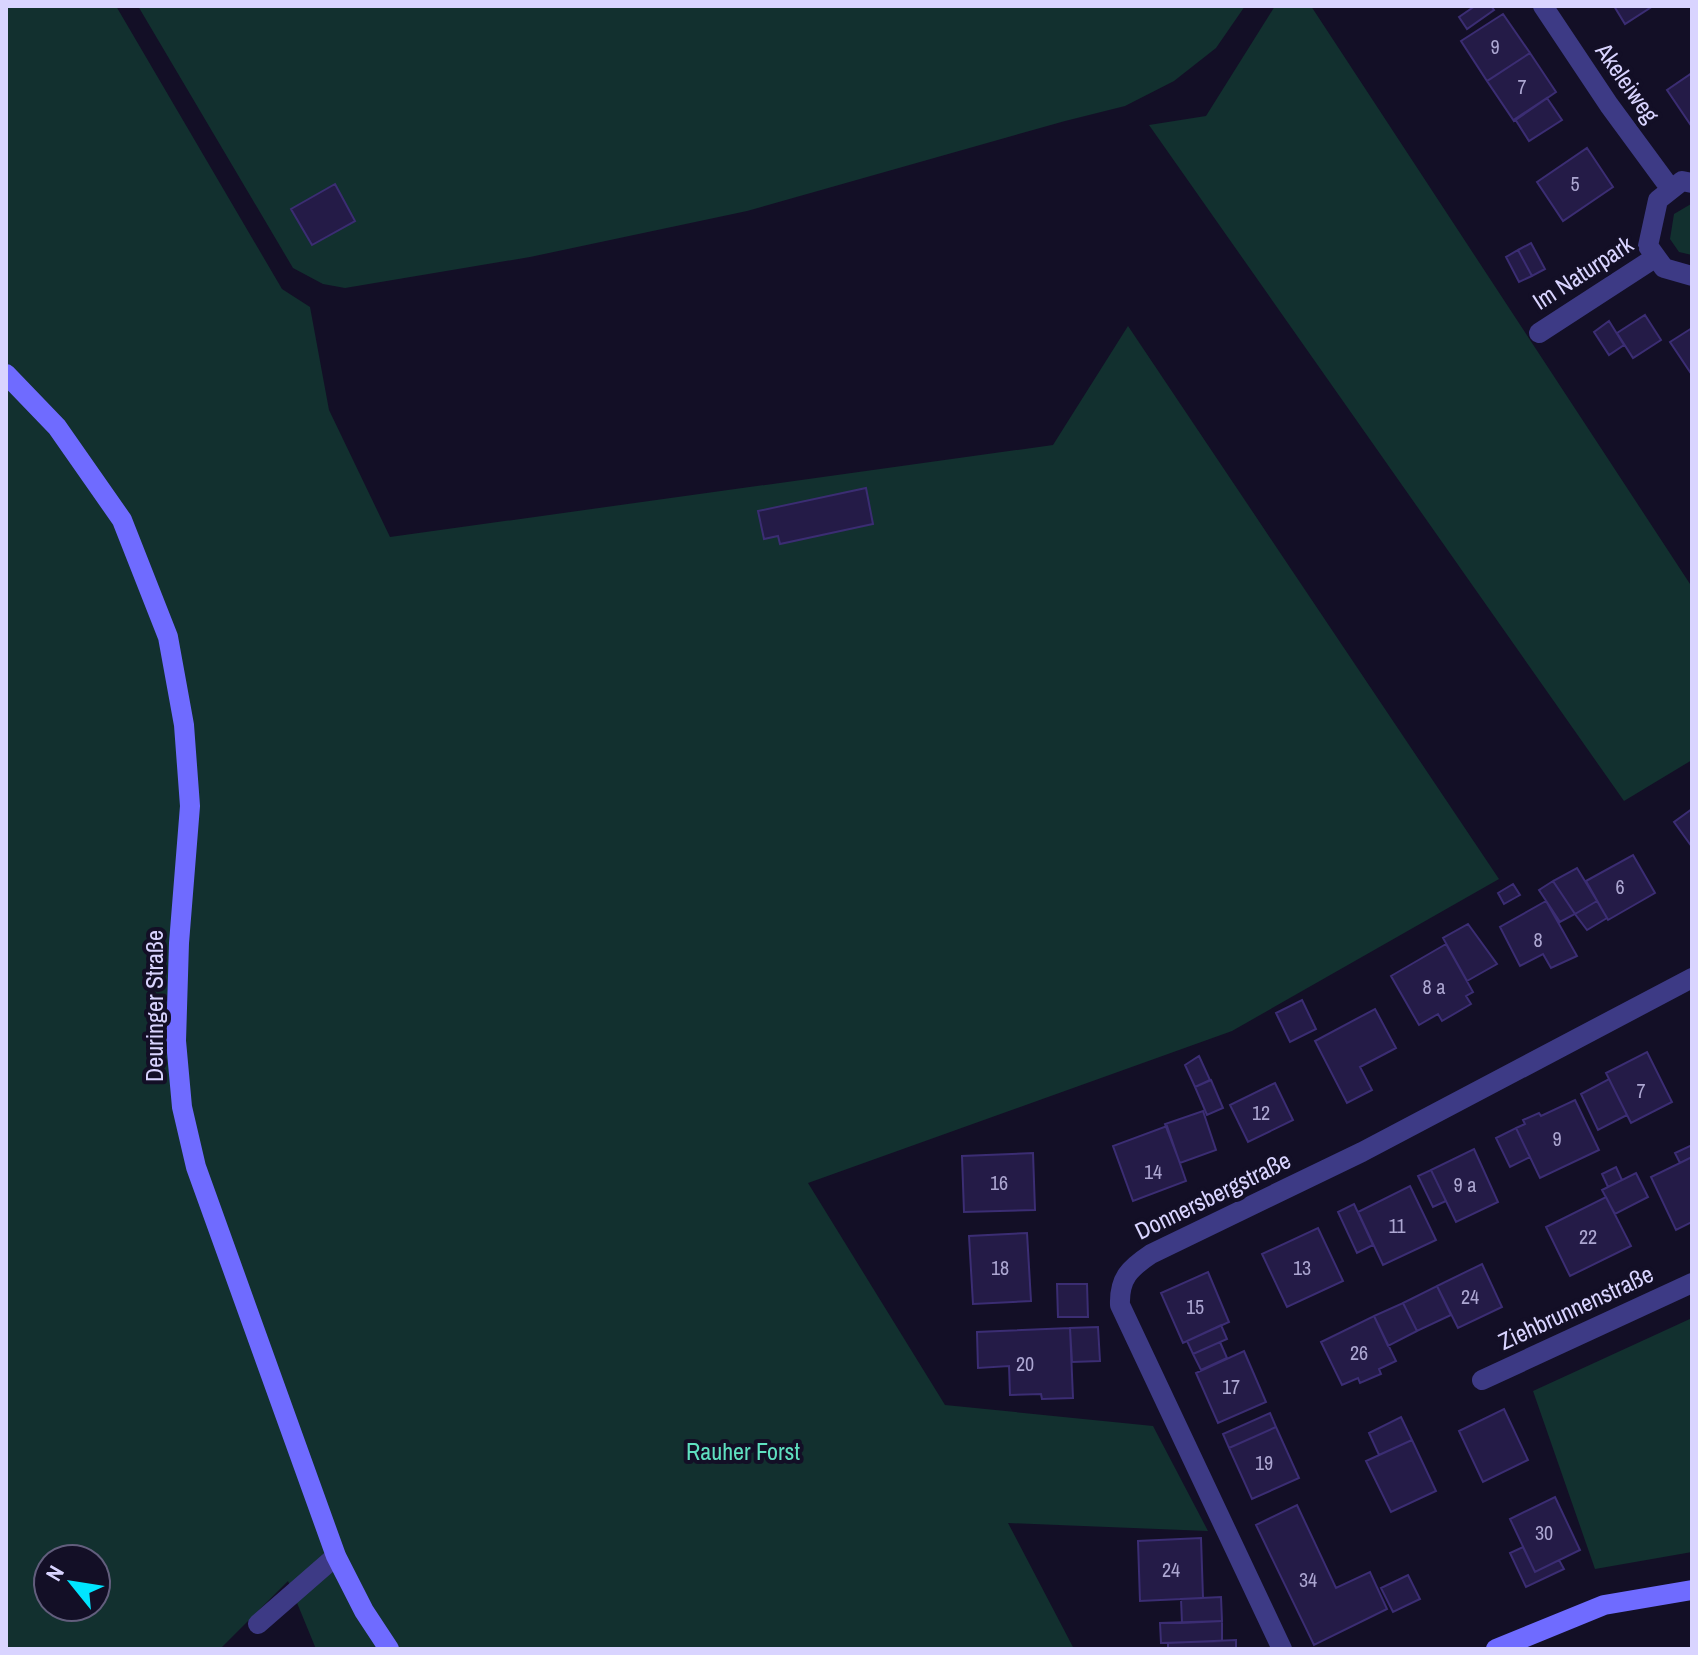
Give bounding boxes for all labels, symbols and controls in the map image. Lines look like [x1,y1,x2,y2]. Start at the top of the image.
house number: 9 [1490,33,1500,60]
street label: Akeleiweg [1588,35,1667,129]
house number: 7 [1517,73,1527,100]
house number: 5 [1570,170,1580,197]
street label: Im Naturpark [1526,228,1639,317]
house number: 6 [1615,873,1625,900]
house number: 8 [1533,926,1543,953]
street label: Deuringer Straße [138,930,170,1082]
house number: 8 a [1423,973,1445,1000]
house number: 7 [1636,1077,1646,1104]
house number: 12 [1252,1099,1270,1126]
house number: 9 [1552,1125,1562,1152]
street label: Donnersbergstraße [1129,1144,1296,1247]
house number: 14 [1144,1158,1162,1185]
house number: 16 [990,1169,1008,1196]
house number: 9 a [1454,1171,1476,1198]
house number: 11 [1388,1212,1406,1239]
house number: 22 [1579,1223,1597,1250]
house number: 18 [991,1254,1009,1281]
house number: 13 [1293,1254,1311,1281]
street label: Ziehbrunnenstraße [1493,1257,1658,1357]
house number: 24 [1461,1283,1479,1310]
house number: 15 [1186,1293,1204,1320]
house number: 26 [1350,1339,1368,1366]
house number: 20 [1016,1350,1034,1377]
house number: 17 [1222,1373,1240,1400]
park label: Rauher Forst [686,1435,800,1467]
house number: 19 [1255,1449,1273,1476]
house number: 30 [1535,1519,1553,1546]
north arrow [32,1543,112,1623]
house number: 24 [1162,1556,1180,1583]
text: N [38,1560,71,1586]
house number: 34 [1299,1566,1317,1593]

